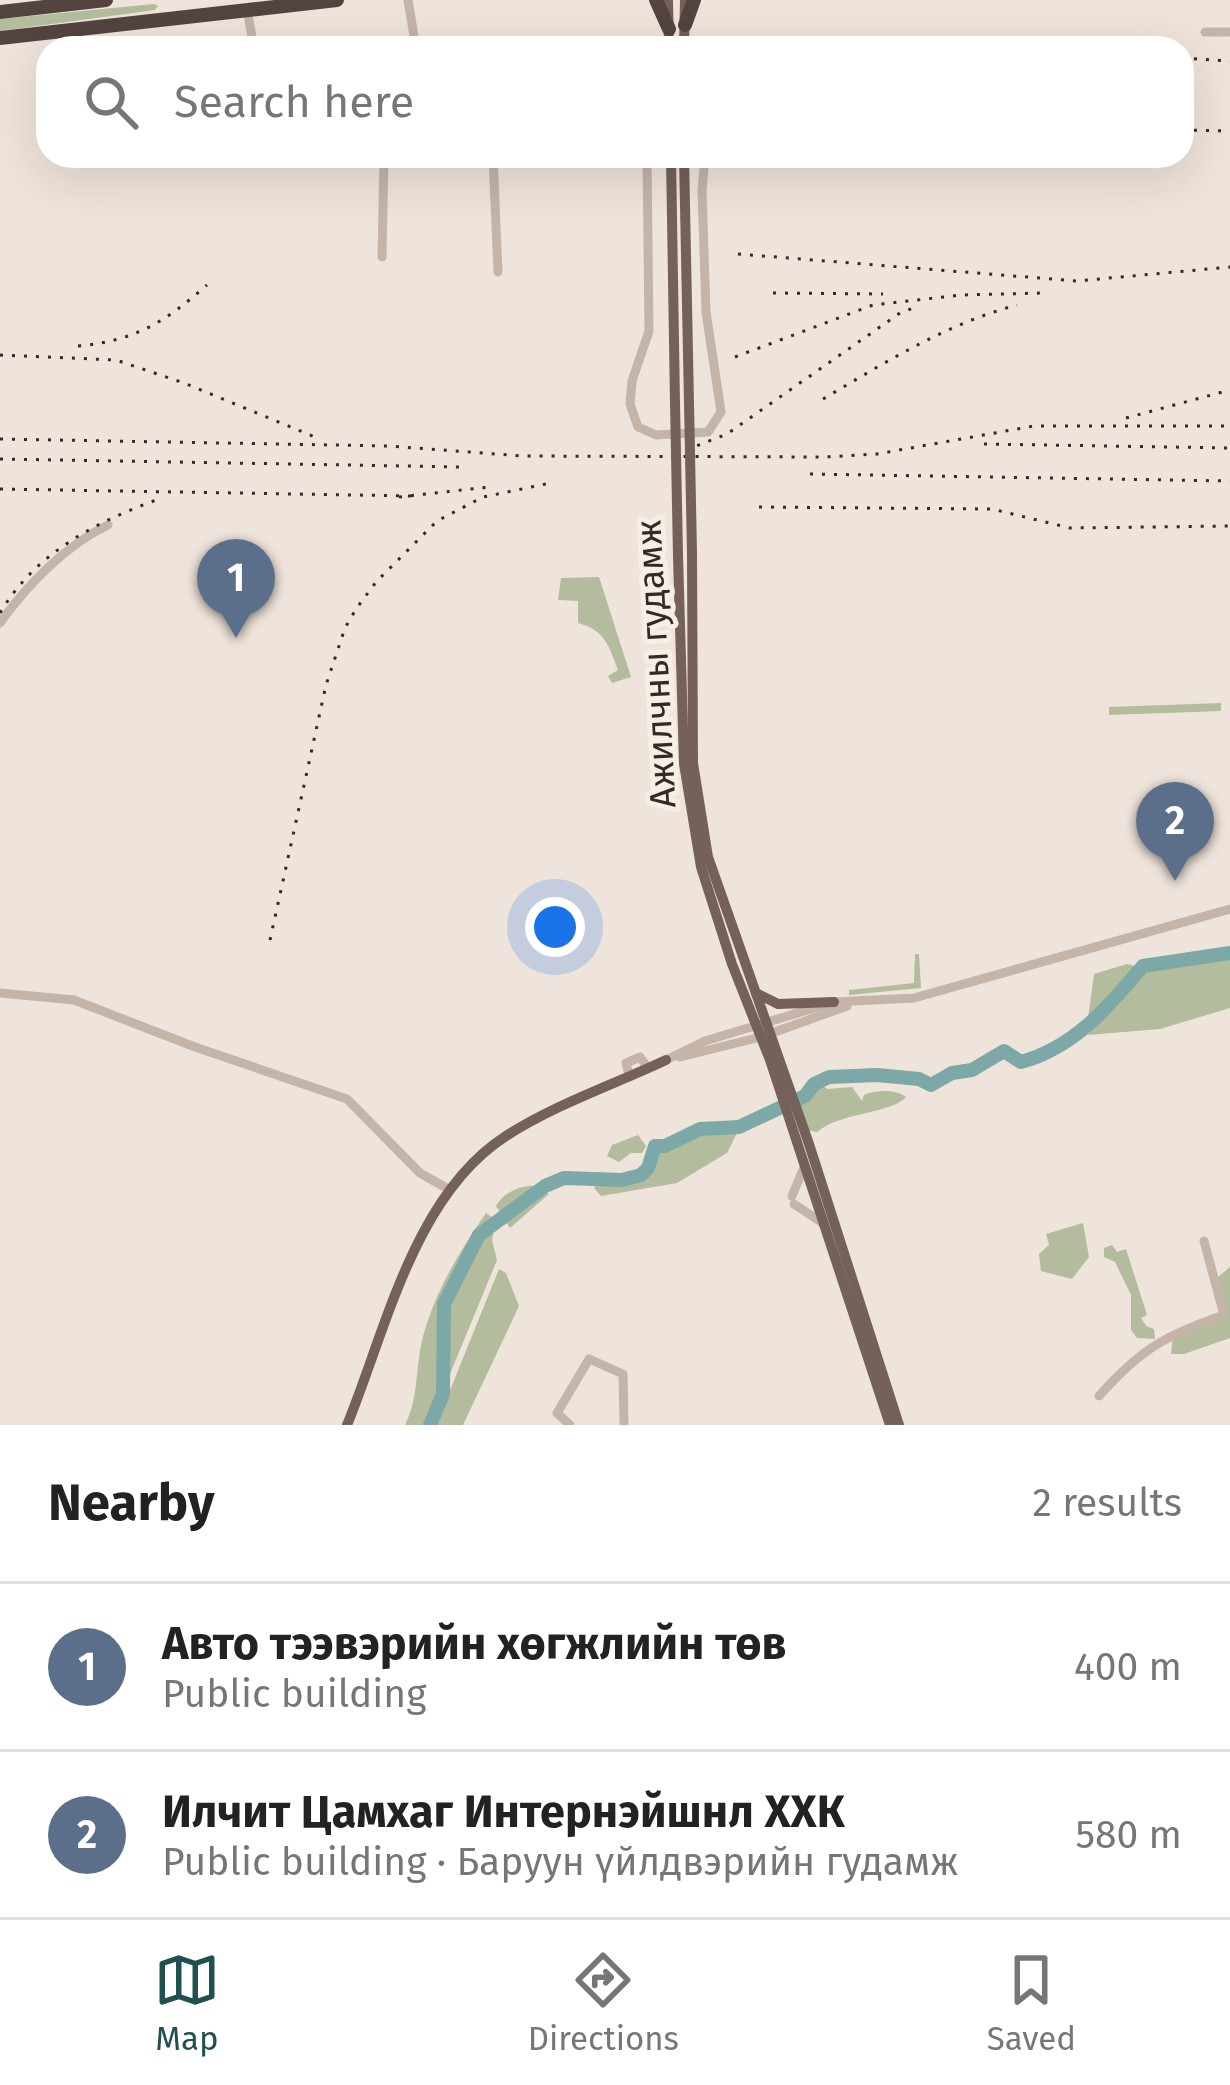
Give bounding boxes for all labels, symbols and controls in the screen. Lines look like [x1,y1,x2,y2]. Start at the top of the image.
search box [36,36,1194,168]
icon: search [78,69,144,135]
text: Search here [174,75,414,129]
street label: Ажилчны гудамж [626,519,686,809]
pin: 1 [197,539,275,638]
pin: 2 [1136,782,1214,881]
your location [525,897,585,957]
text: Nearby [48,1472,214,1534]
text: 2 results [1033,1480,1182,1526]
text: Авто тээвэрийн хөгжлийн төв [162,1617,787,1671]
text: 1 [78,1644,96,1690]
text: 400 m [1074,1644,1182,1690]
text: Public building [162,1671,426,1717]
text: Илчит Цамхаг Интернэйшнл ХХК [162,1785,845,1839]
text: 2 [77,1812,97,1858]
text: 580 m [1075,1812,1182,1858]
text: Public building · Баруун үйлдвэрийн гудамж [162,1839,958,1885]
tab: Map [154,1947,220,2059]
tab: Directions [528,1947,679,2059]
tab: Saved [987,1947,1076,2059]

